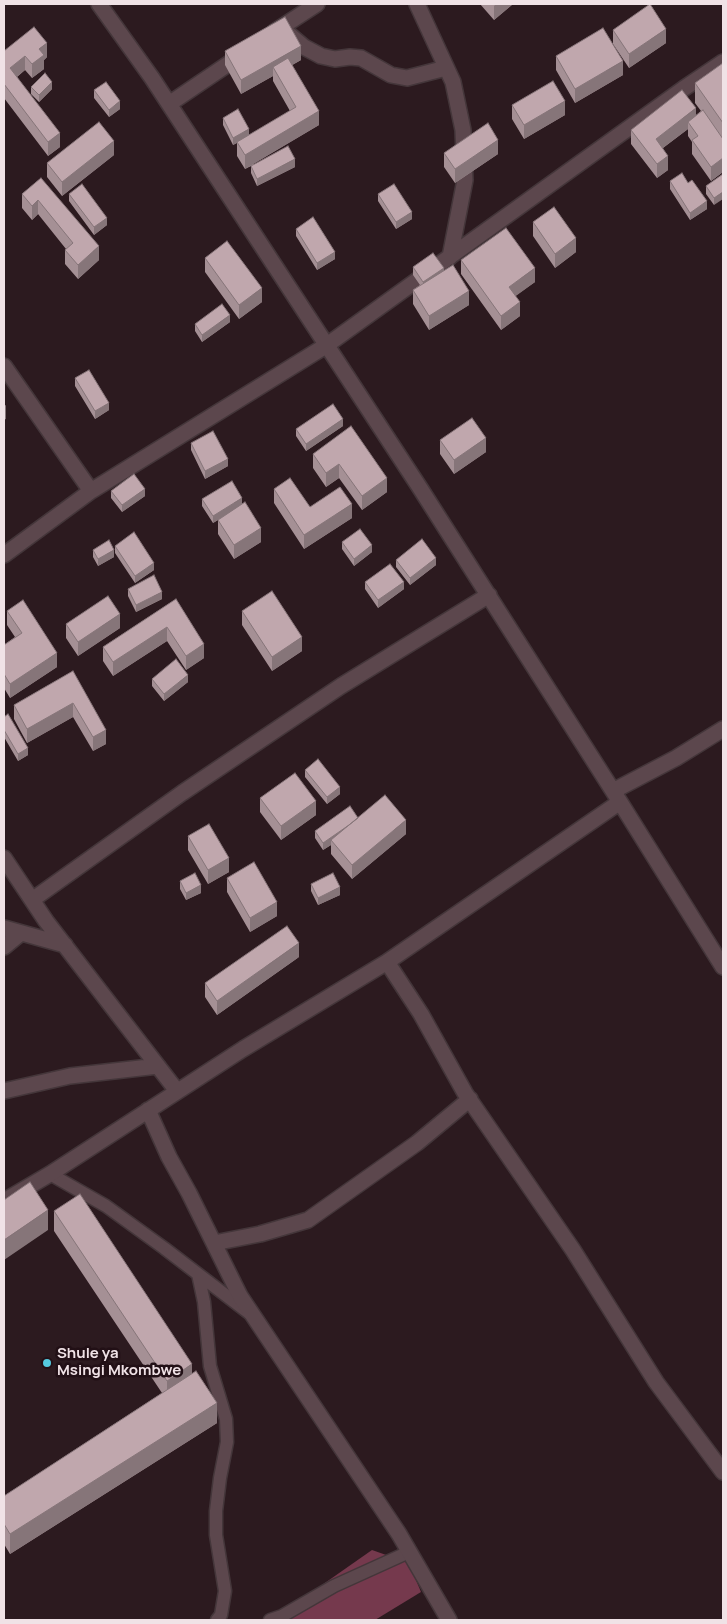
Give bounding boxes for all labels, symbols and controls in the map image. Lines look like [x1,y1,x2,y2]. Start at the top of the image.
place label: Shule ya Msingi Mkombwe [57,1345,181,1380]
marker: Shule ya Msingi Mkombwe [41,1357,53,1369]

